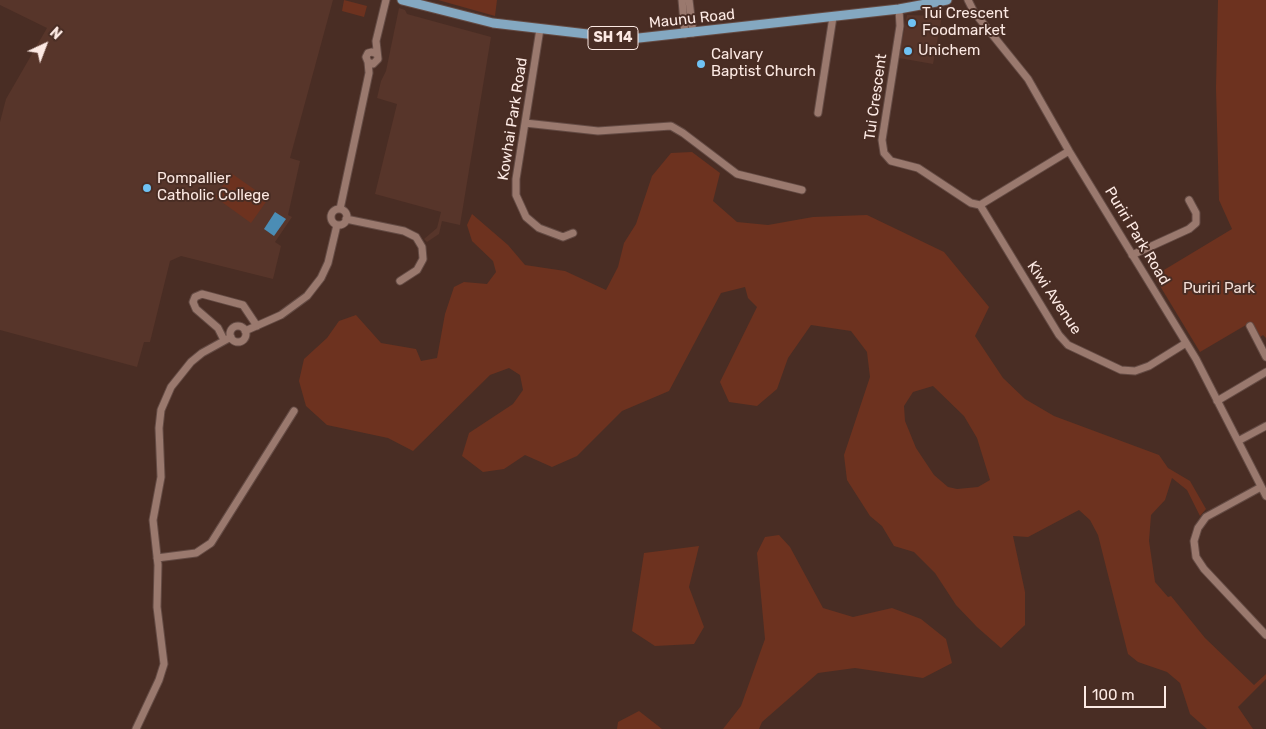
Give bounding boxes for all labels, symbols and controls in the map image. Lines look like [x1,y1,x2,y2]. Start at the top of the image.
place label: Tui Crescent Foodmarket [922,5,1009,40]
street label: Maunu Road [648,6,736,32]
marker: Tui Crescent Foodmarket [906,17,918,29]
north arrow [20,20,70,70]
text: N [46,24,65,43]
road number: SH 14 [588,26,638,49]
place label: Unichem [918,42,980,60]
marker: Unichem [902,45,914,57]
place label: Calvary Baptist Church [711,46,816,81]
street label: Tui Crescent [861,53,891,141]
street label: Kowhai Park Road [494,56,532,182]
marker: Calvary Baptist Church [695,58,707,70]
place label: Pompallier Catholic College [157,170,270,205]
marker: Pompallier Catholic College [141,182,153,194]
street label: Puriri Park Road [1101,184,1173,288]
street label: Kiwi Avenue [1023,258,1085,338]
park label: Puriri Park [1183,280,1255,298]
scale bar [1086,676,1168,708]
text: 100 m [1092,686,1134,704]

